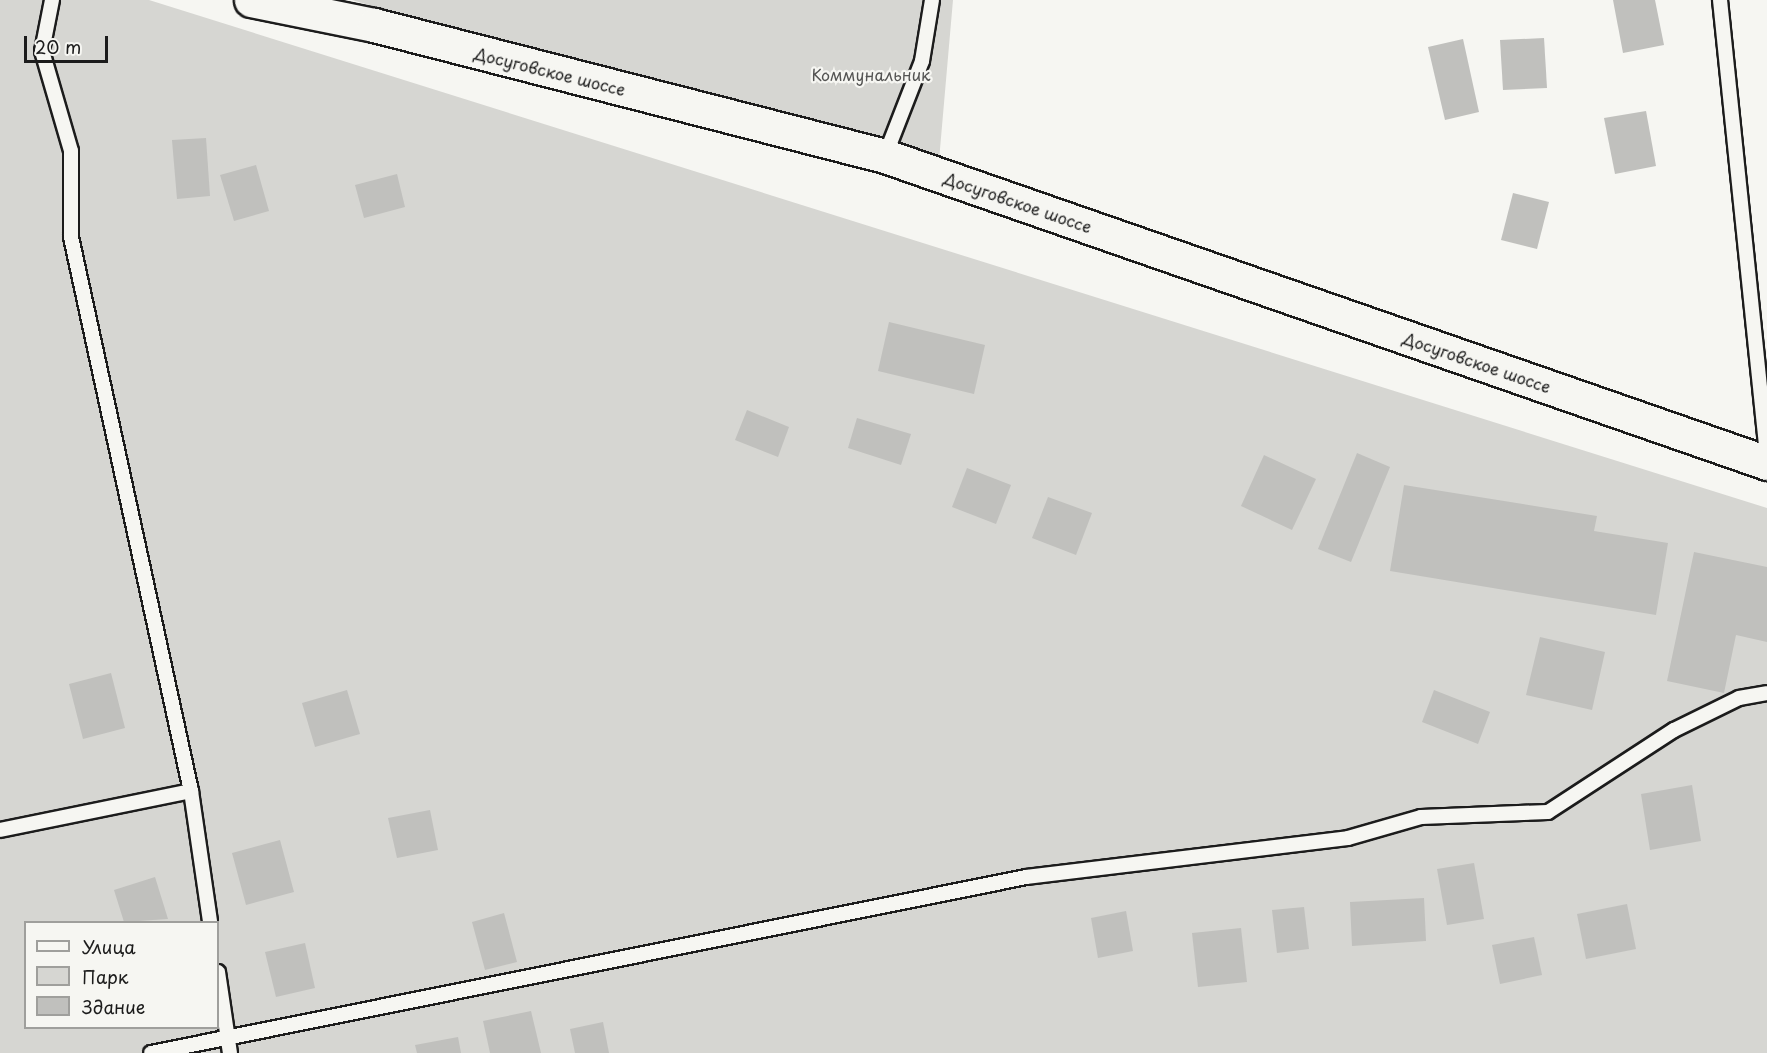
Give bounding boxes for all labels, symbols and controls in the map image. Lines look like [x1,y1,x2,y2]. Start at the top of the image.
scale bar [27,24,111,62]
text: 20 m [35,33,81,60]
street label: Досуговское шоссе [473,43,627,99]
park label: Коммунальник [811,64,931,84]
street label: Досуговское шоссе [942,168,1094,236]
street label: Досуговское шоссе [1401,328,1553,396]
legend [24,921,219,1029]
text: Улица [82,933,136,960]
text: Парк [82,963,128,990]
text: Здание [82,993,145,1020]

